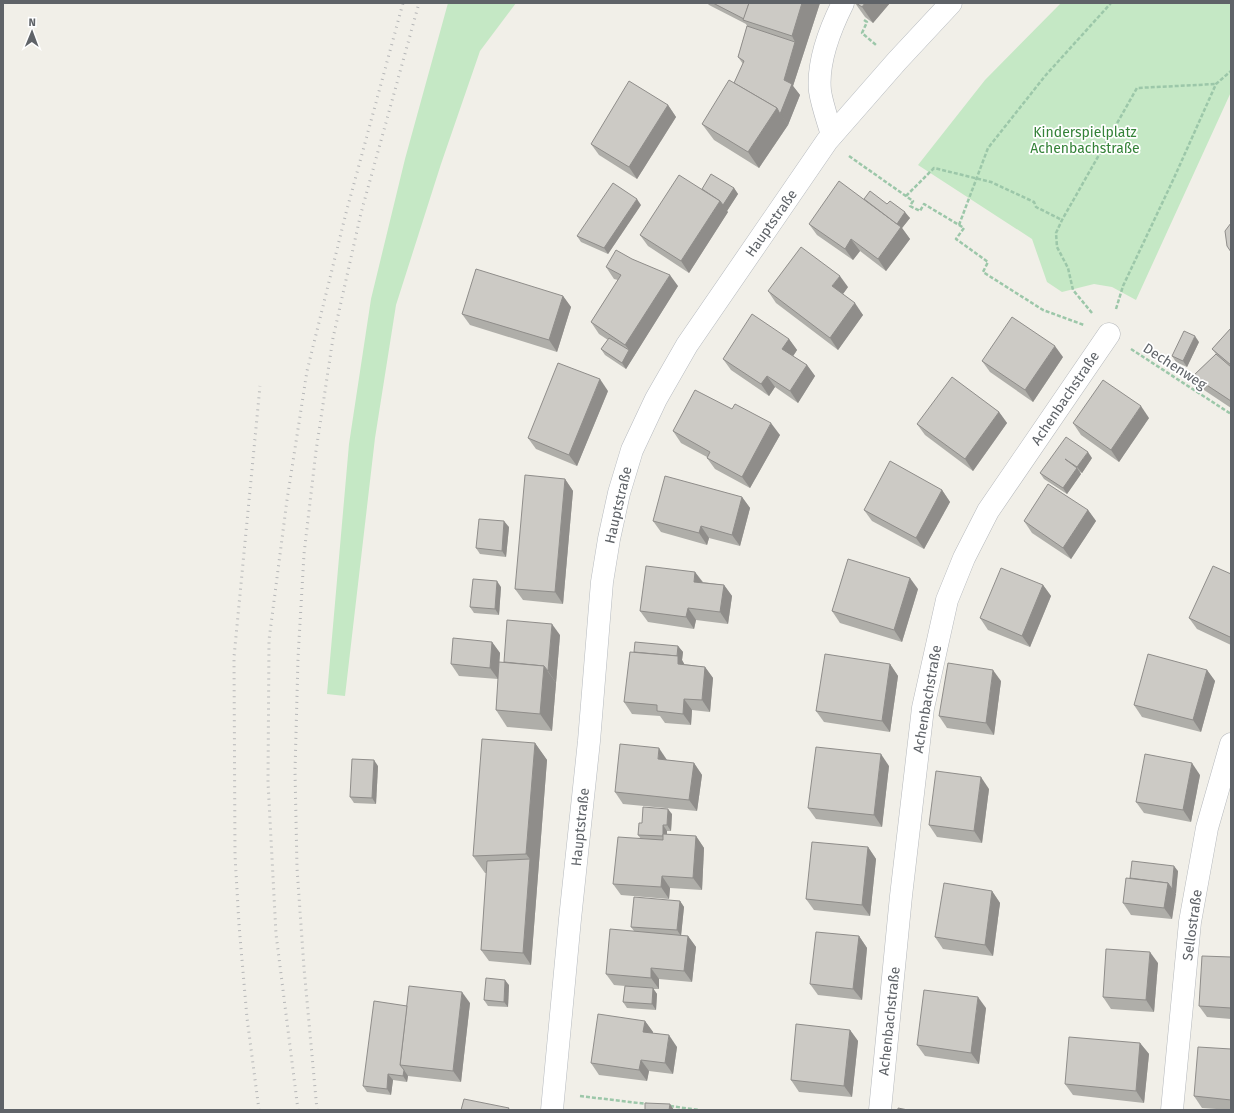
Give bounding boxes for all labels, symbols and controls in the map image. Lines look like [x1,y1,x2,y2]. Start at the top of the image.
north arrow [12,12,52,52]
text: N [28,16,36,29]
park label: Kinderspielplatz Achenbachstraße [1030,124,1140,157]
street label: Hauptstraße [742,186,801,260]
street label: Dechenweg [1140,340,1210,394]
street label: Achenbachstraße [1028,348,1103,448]
street label: Hauptstraße [601,465,636,545]
street label: Achenbachstraße [910,644,945,754]
street label: Hauptstraße [568,787,593,867]
street label: Sellostraße [1179,888,1206,962]
street label: Achenbachstraße [875,966,904,1076]

